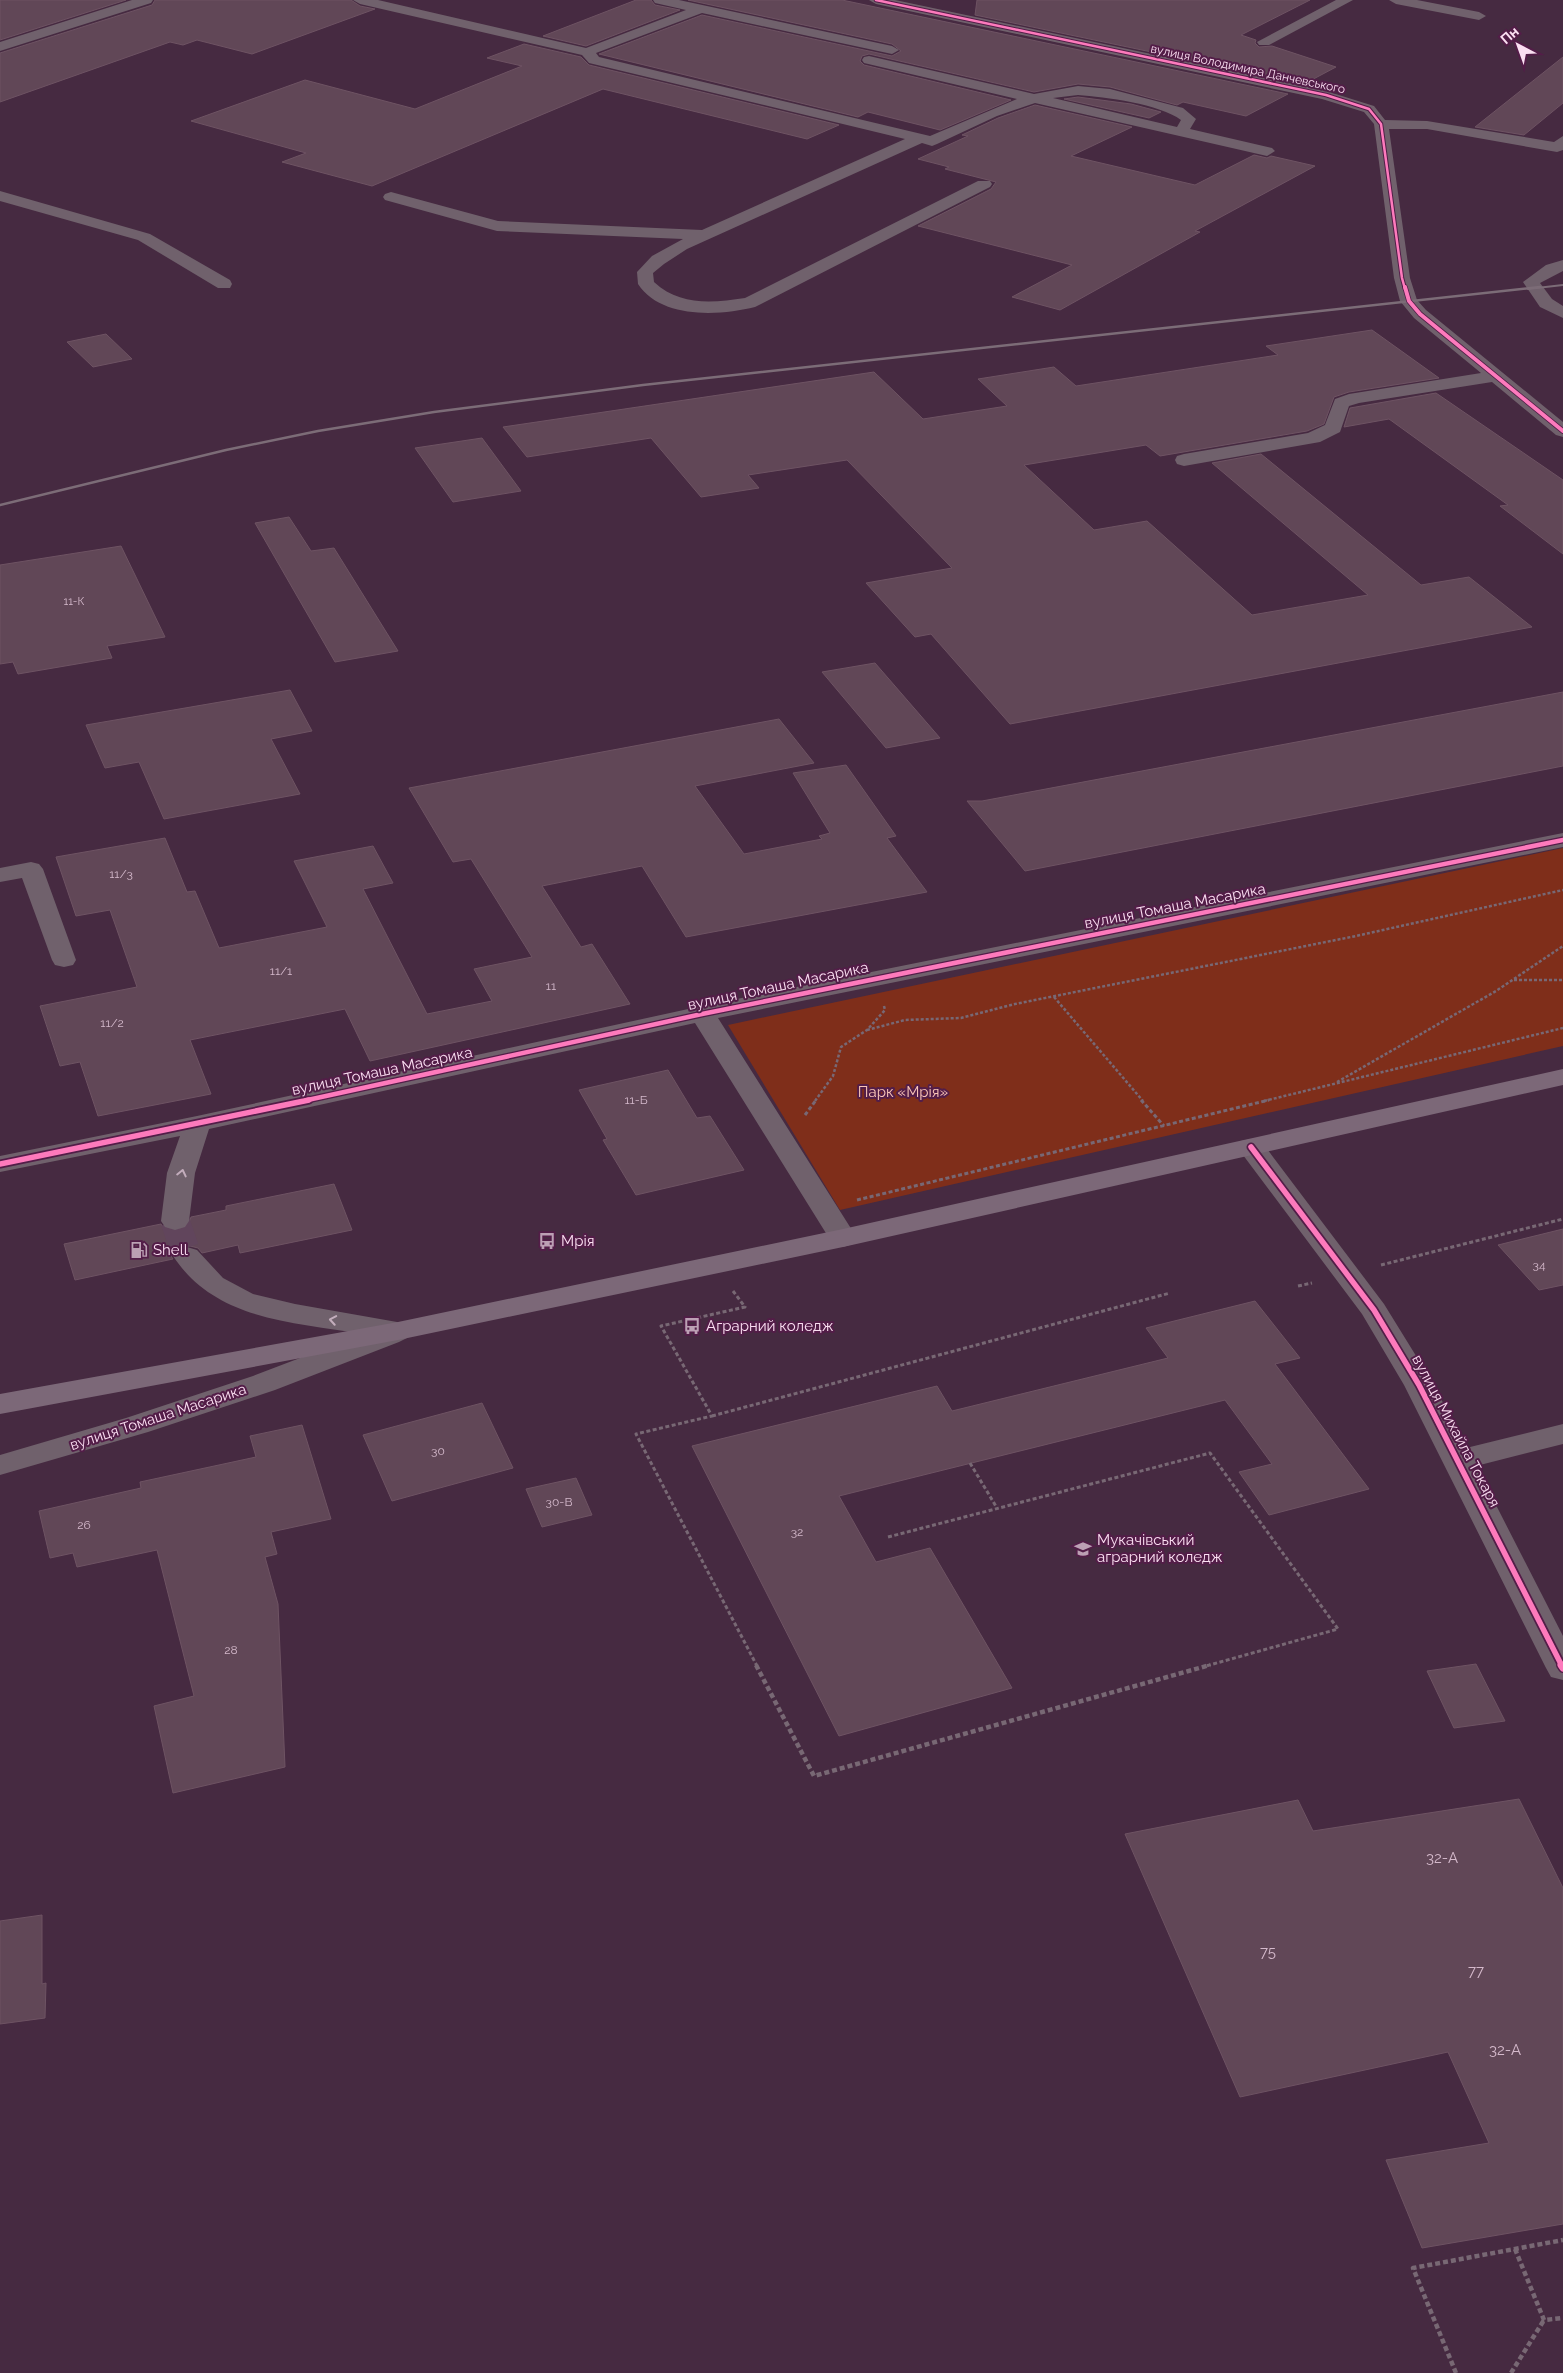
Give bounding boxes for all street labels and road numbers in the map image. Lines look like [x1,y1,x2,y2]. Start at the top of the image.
street label: вулиця Володимира Данчевського [1149,42,1347,96]
street label: вулиця Томаша Масарика [1083,880,1267,932]
street label: вулиця Томаша Масарика [686,958,870,1014]
street label: вулиця Томаша Масарика [290,1043,474,1099]
street label: вулиця Михайла Токаря [1408,1352,1504,1510]
street label: вулиця Томаша Масарика [68,1380,248,1454]

